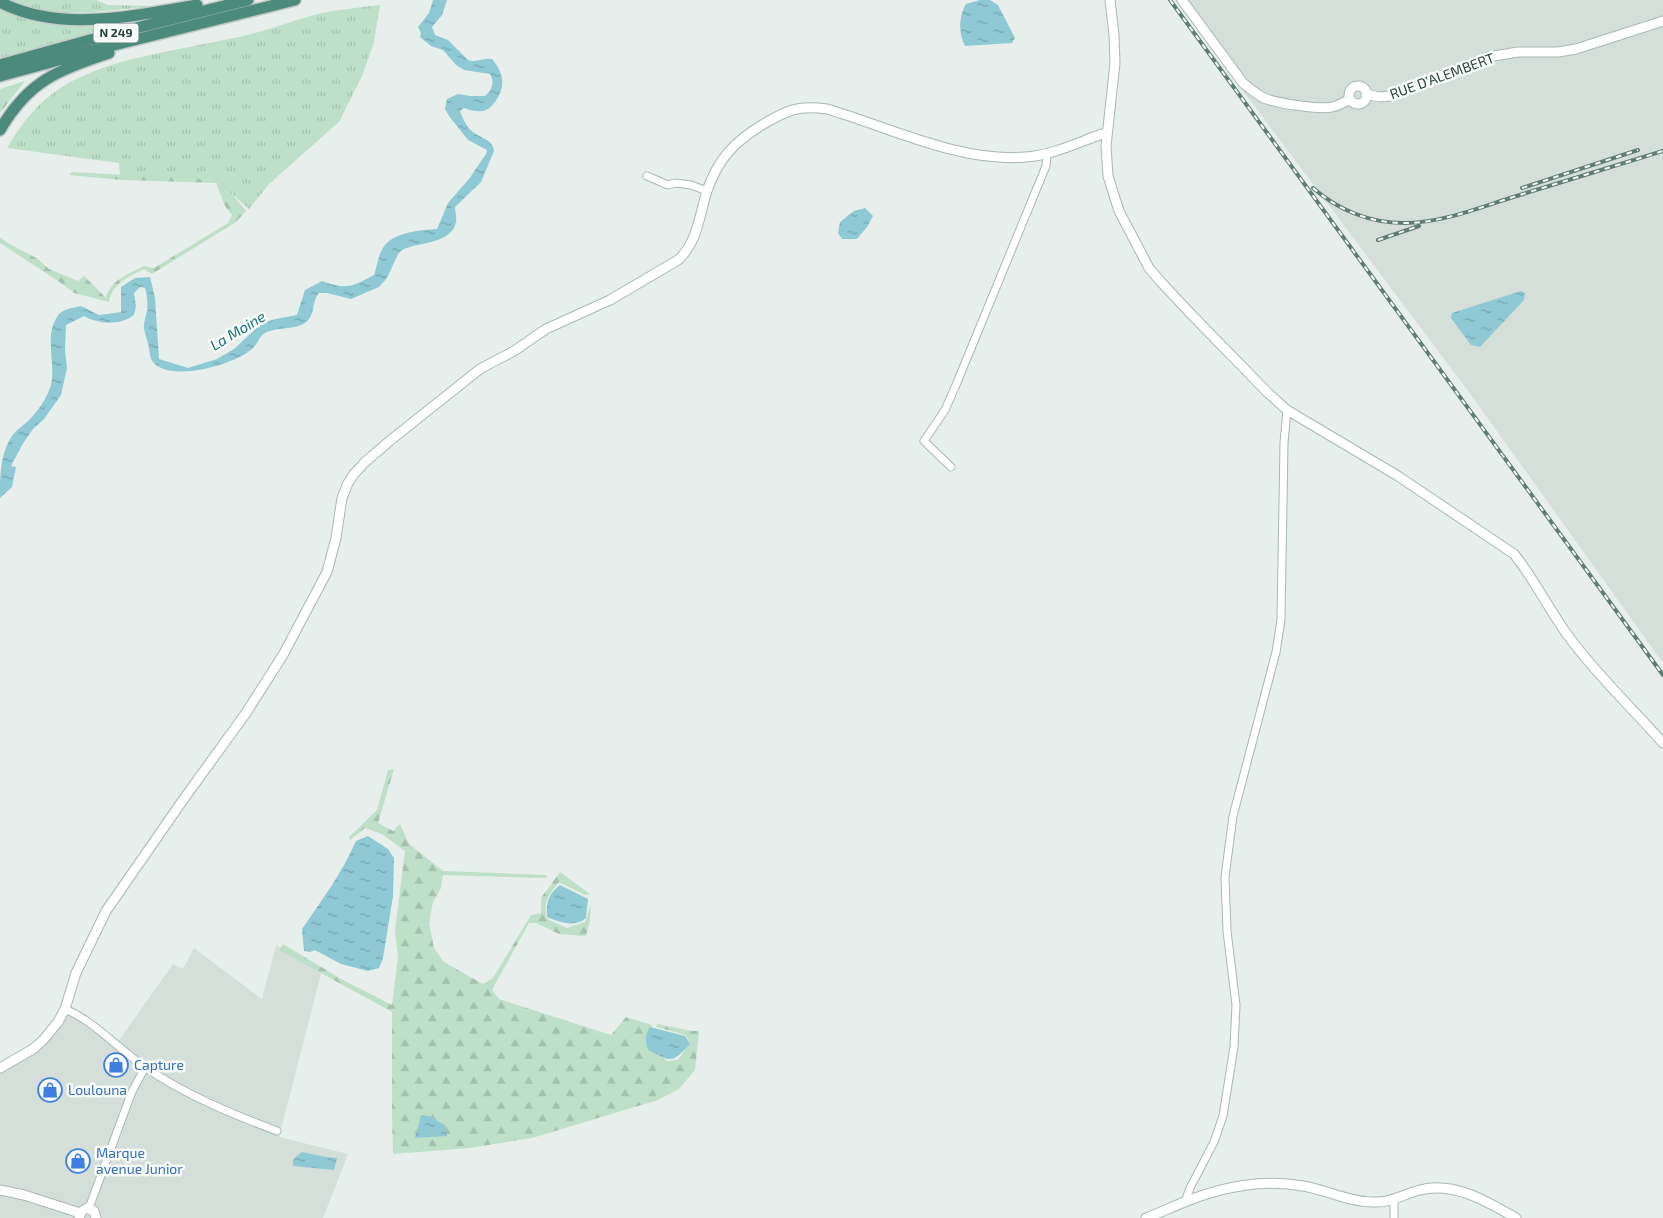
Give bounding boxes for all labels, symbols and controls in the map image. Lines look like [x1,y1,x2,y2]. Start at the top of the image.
road number: N 249 [94,23,138,42]
street label: RUE D’ALEMBERT [1387,49,1496,102]
water label: La Moine [206,307,269,354]
shop icon: Capture [103,1052,129,1078]
place label: Capture [134,1056,184,1073]
shop icon: Loulouna [37,1077,63,1103]
place label: Loulouna [68,1081,127,1098]
place label: Marque avenue Junior [96,1144,183,1177]
shop icon: Marque avenue Junior [65,1148,91,1174]

